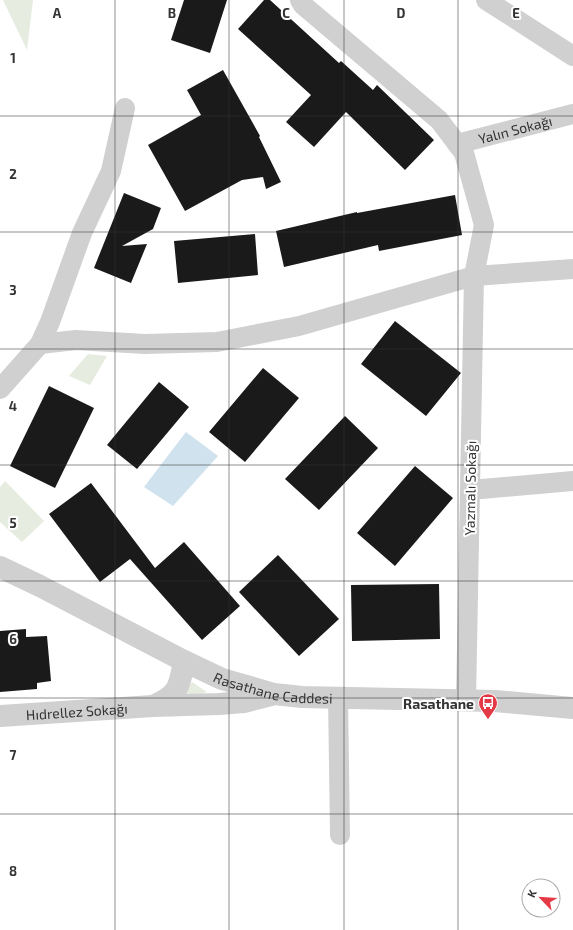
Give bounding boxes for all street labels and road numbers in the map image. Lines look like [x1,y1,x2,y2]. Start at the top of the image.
street label: Yalın Sokağı [476,111,554,147]
street label: Yazmalı Sokağı [461,441,479,535]
street label: Rasathane Caddesi [211,668,333,706]
street label: Hıdrellez Sokağı [25,699,128,723]

